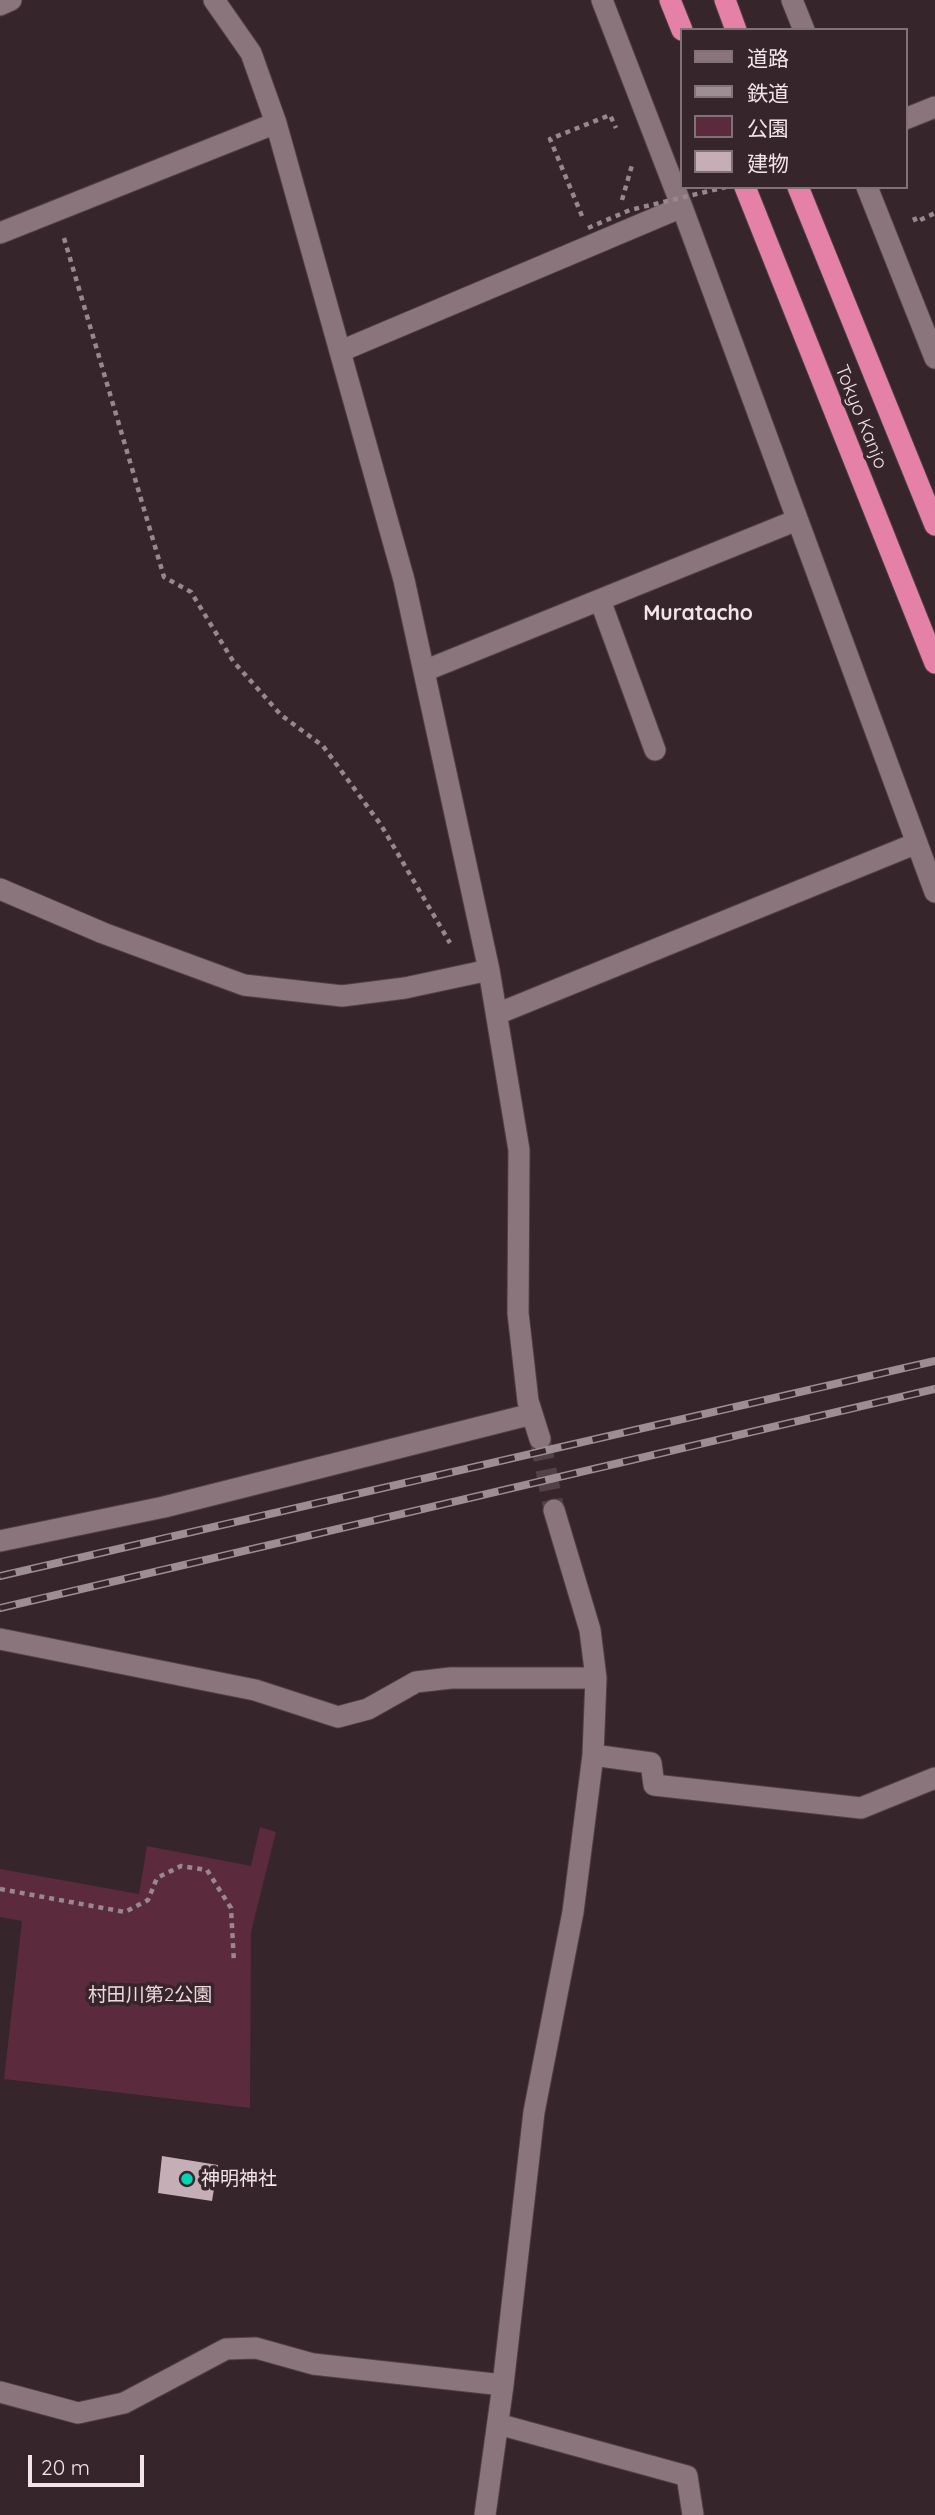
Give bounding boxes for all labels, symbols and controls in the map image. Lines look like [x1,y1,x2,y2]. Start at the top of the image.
legend [680,28,907,189]
text: 道路 [747,45,789,71]
text: 鉄道 [747,80,789,106]
text: 公園 [747,115,789,141]
text: 建物 [747,150,789,176]
street label: Tokyo Kanjo [830,362,892,472]
district label: Muratacho [643,601,753,627]
park label: 村田川第2公園 [88,1984,212,2006]
place label: 神明神社 [201,2168,277,2190]
marker: 神明神社 [179,2171,195,2187]
scale bar [32,2442,147,2486]
text: 20 m [41,2454,90,2480]

